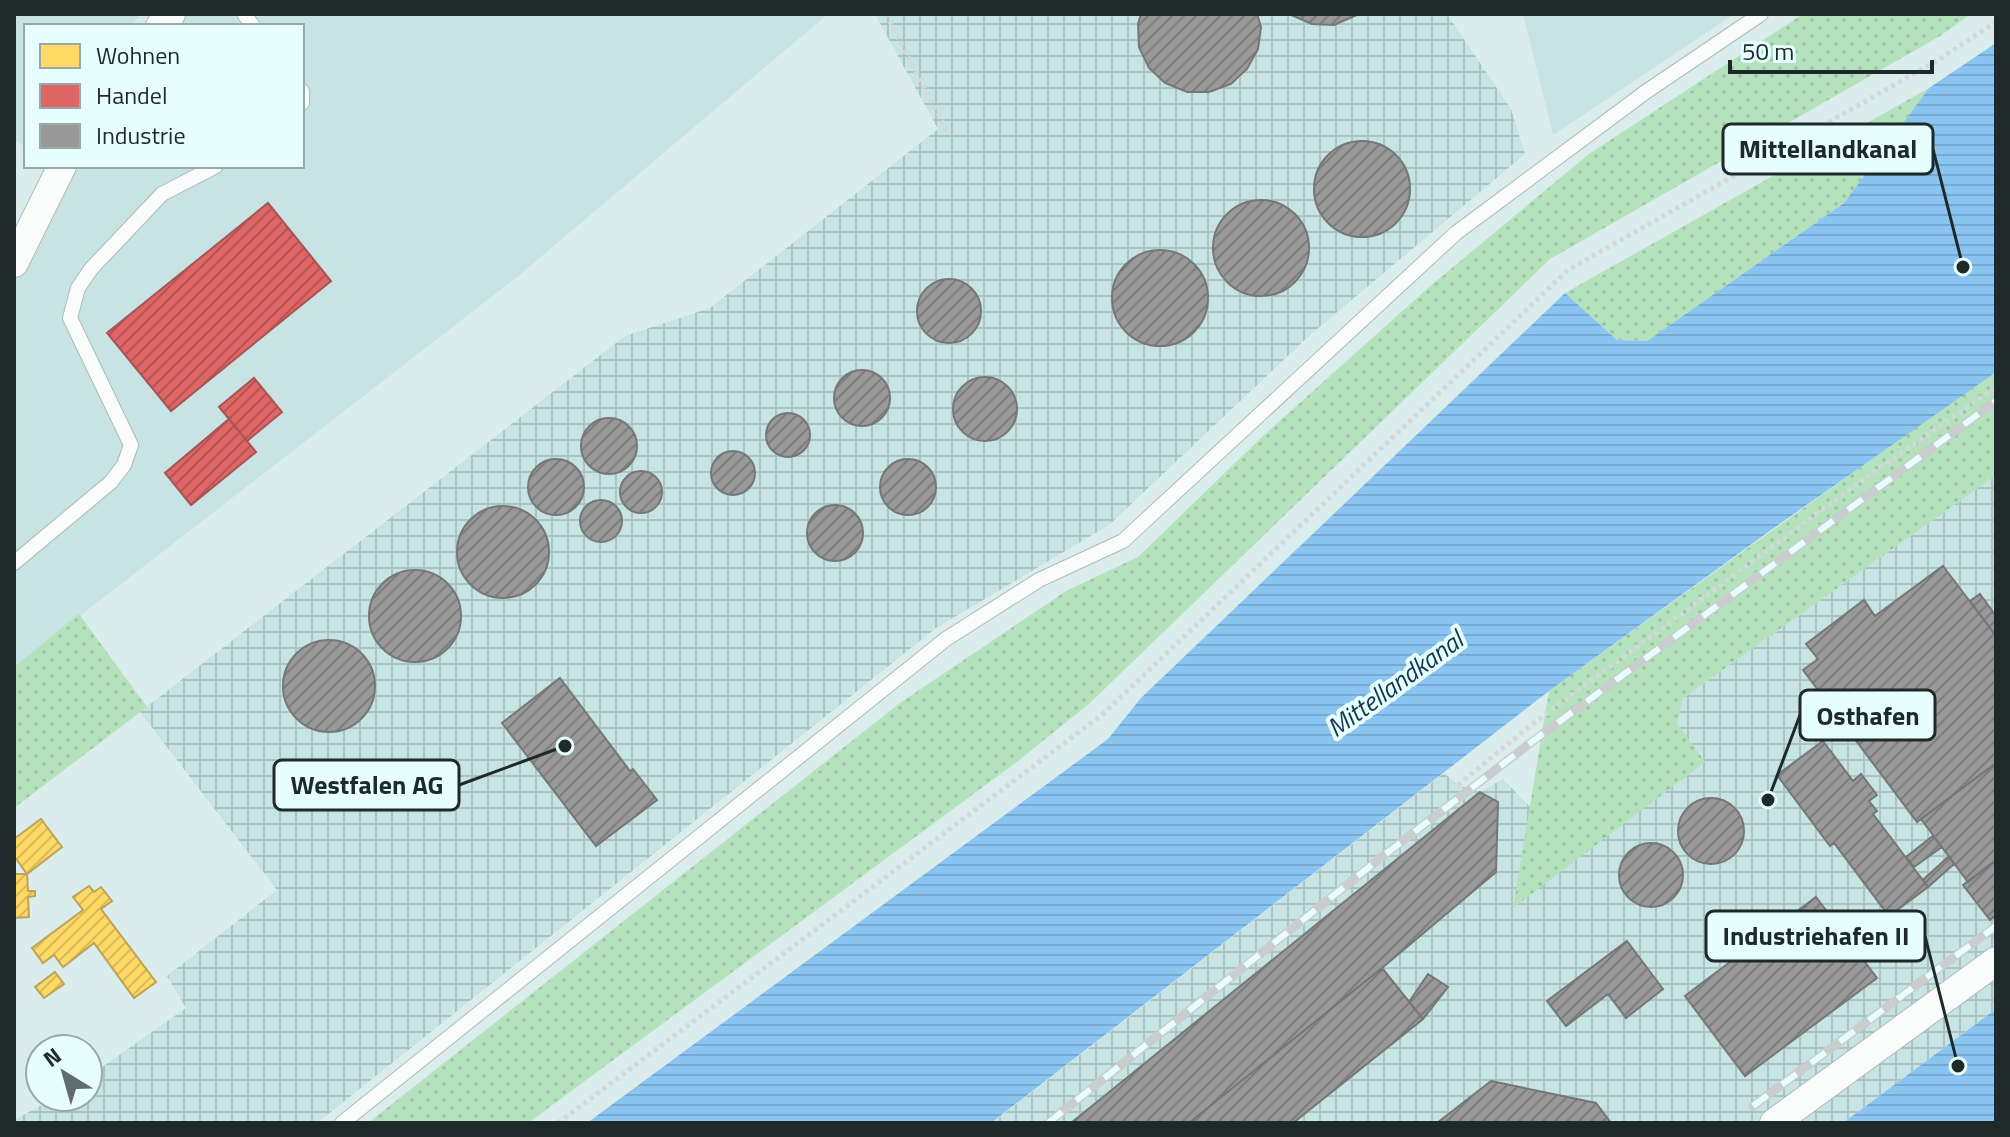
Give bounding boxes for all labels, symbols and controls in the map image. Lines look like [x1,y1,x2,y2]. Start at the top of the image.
legend [24,24,304,168]
scale bar [1730,24,1932,74]
text: 50 m [1742,33,1794,69]
text: Wohnen [96,37,180,73]
text: Handel [96,77,167,113]
text: Industrie [96,117,186,153]
callout: Mittellandkanal [1723,124,1933,174]
text: Mittellandkanal [1739,129,1917,168]
water label: Mittellandkanal [1318,619,1474,746]
callout: Osthafen [1800,690,1935,740]
text: Osthafen [1816,696,1920,735]
callout: Westfalen AG [274,760,459,810]
text: Westfalen AG [291,765,443,804]
callout: Industriehafen II [1706,911,1925,961]
text: Industriehafen II [1723,916,1909,955]
north arrow [24,1033,104,1113]
text: N [36,1039,68,1075]

